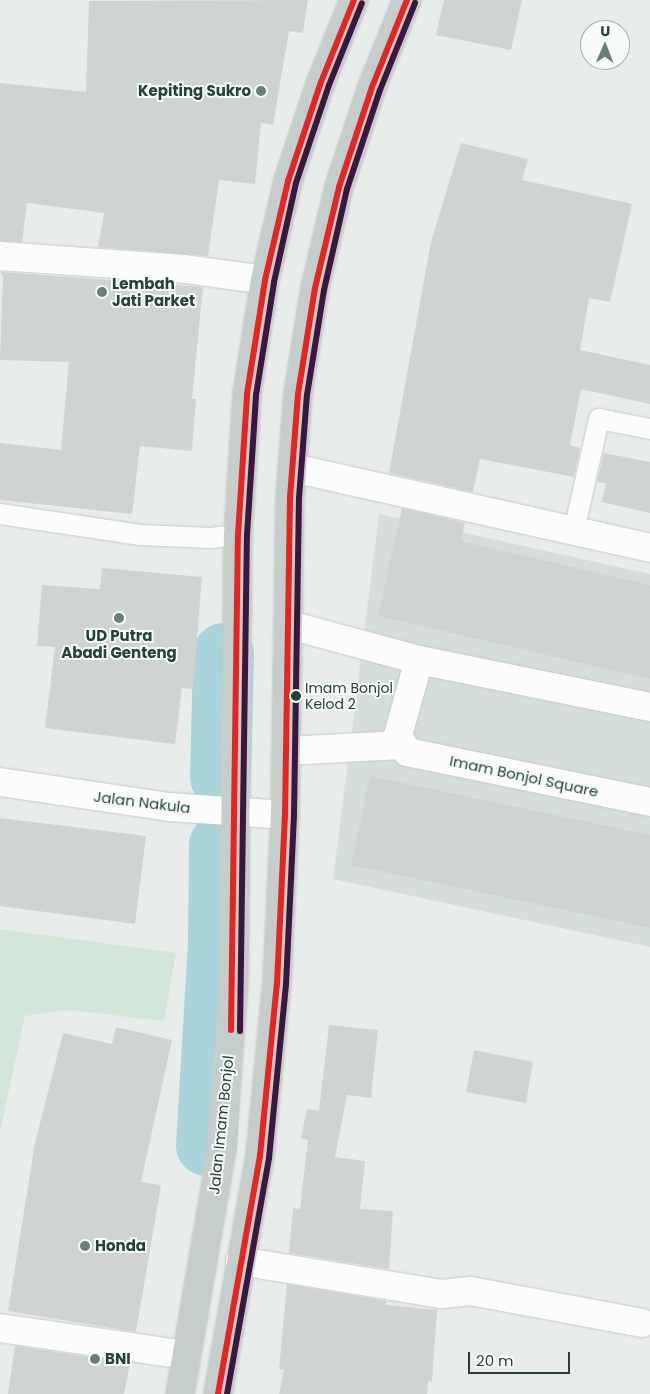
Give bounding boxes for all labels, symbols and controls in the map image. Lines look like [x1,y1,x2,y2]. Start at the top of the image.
north arrow [580,20,630,70]
text: U [600,21,610,41]
place label: Kepiting Sukro [138,82,251,100]
marker: Kepiting Sukro [255,85,267,97]
place label: Lembah Jati Parket [112,274,195,309]
marker: Lembah Jati Parket [96,286,108,298]
marker: UD Putra Abadi Genteng [113,612,125,624]
place label: UD Putra Abadi Genteng [61,626,177,661]
place label: Imam Bonjol Kelod 2 [305,680,393,712]
marker: Imam Bonjol Kelod 2 [291,691,301,701]
street label: Imam Bonjol Square [448,751,600,801]
street label: Jalan Nakula [93,787,191,817]
street label: Jalan Imam Bonjol [205,1055,237,1195]
place label: Honda [95,1237,146,1255]
marker: Honda [79,1240,91,1252]
scale bar [470,1342,572,1374]
place label: BNI [105,1350,131,1368]
text: 20 m [476,1350,514,1371]
marker: BNI [89,1353,101,1365]

